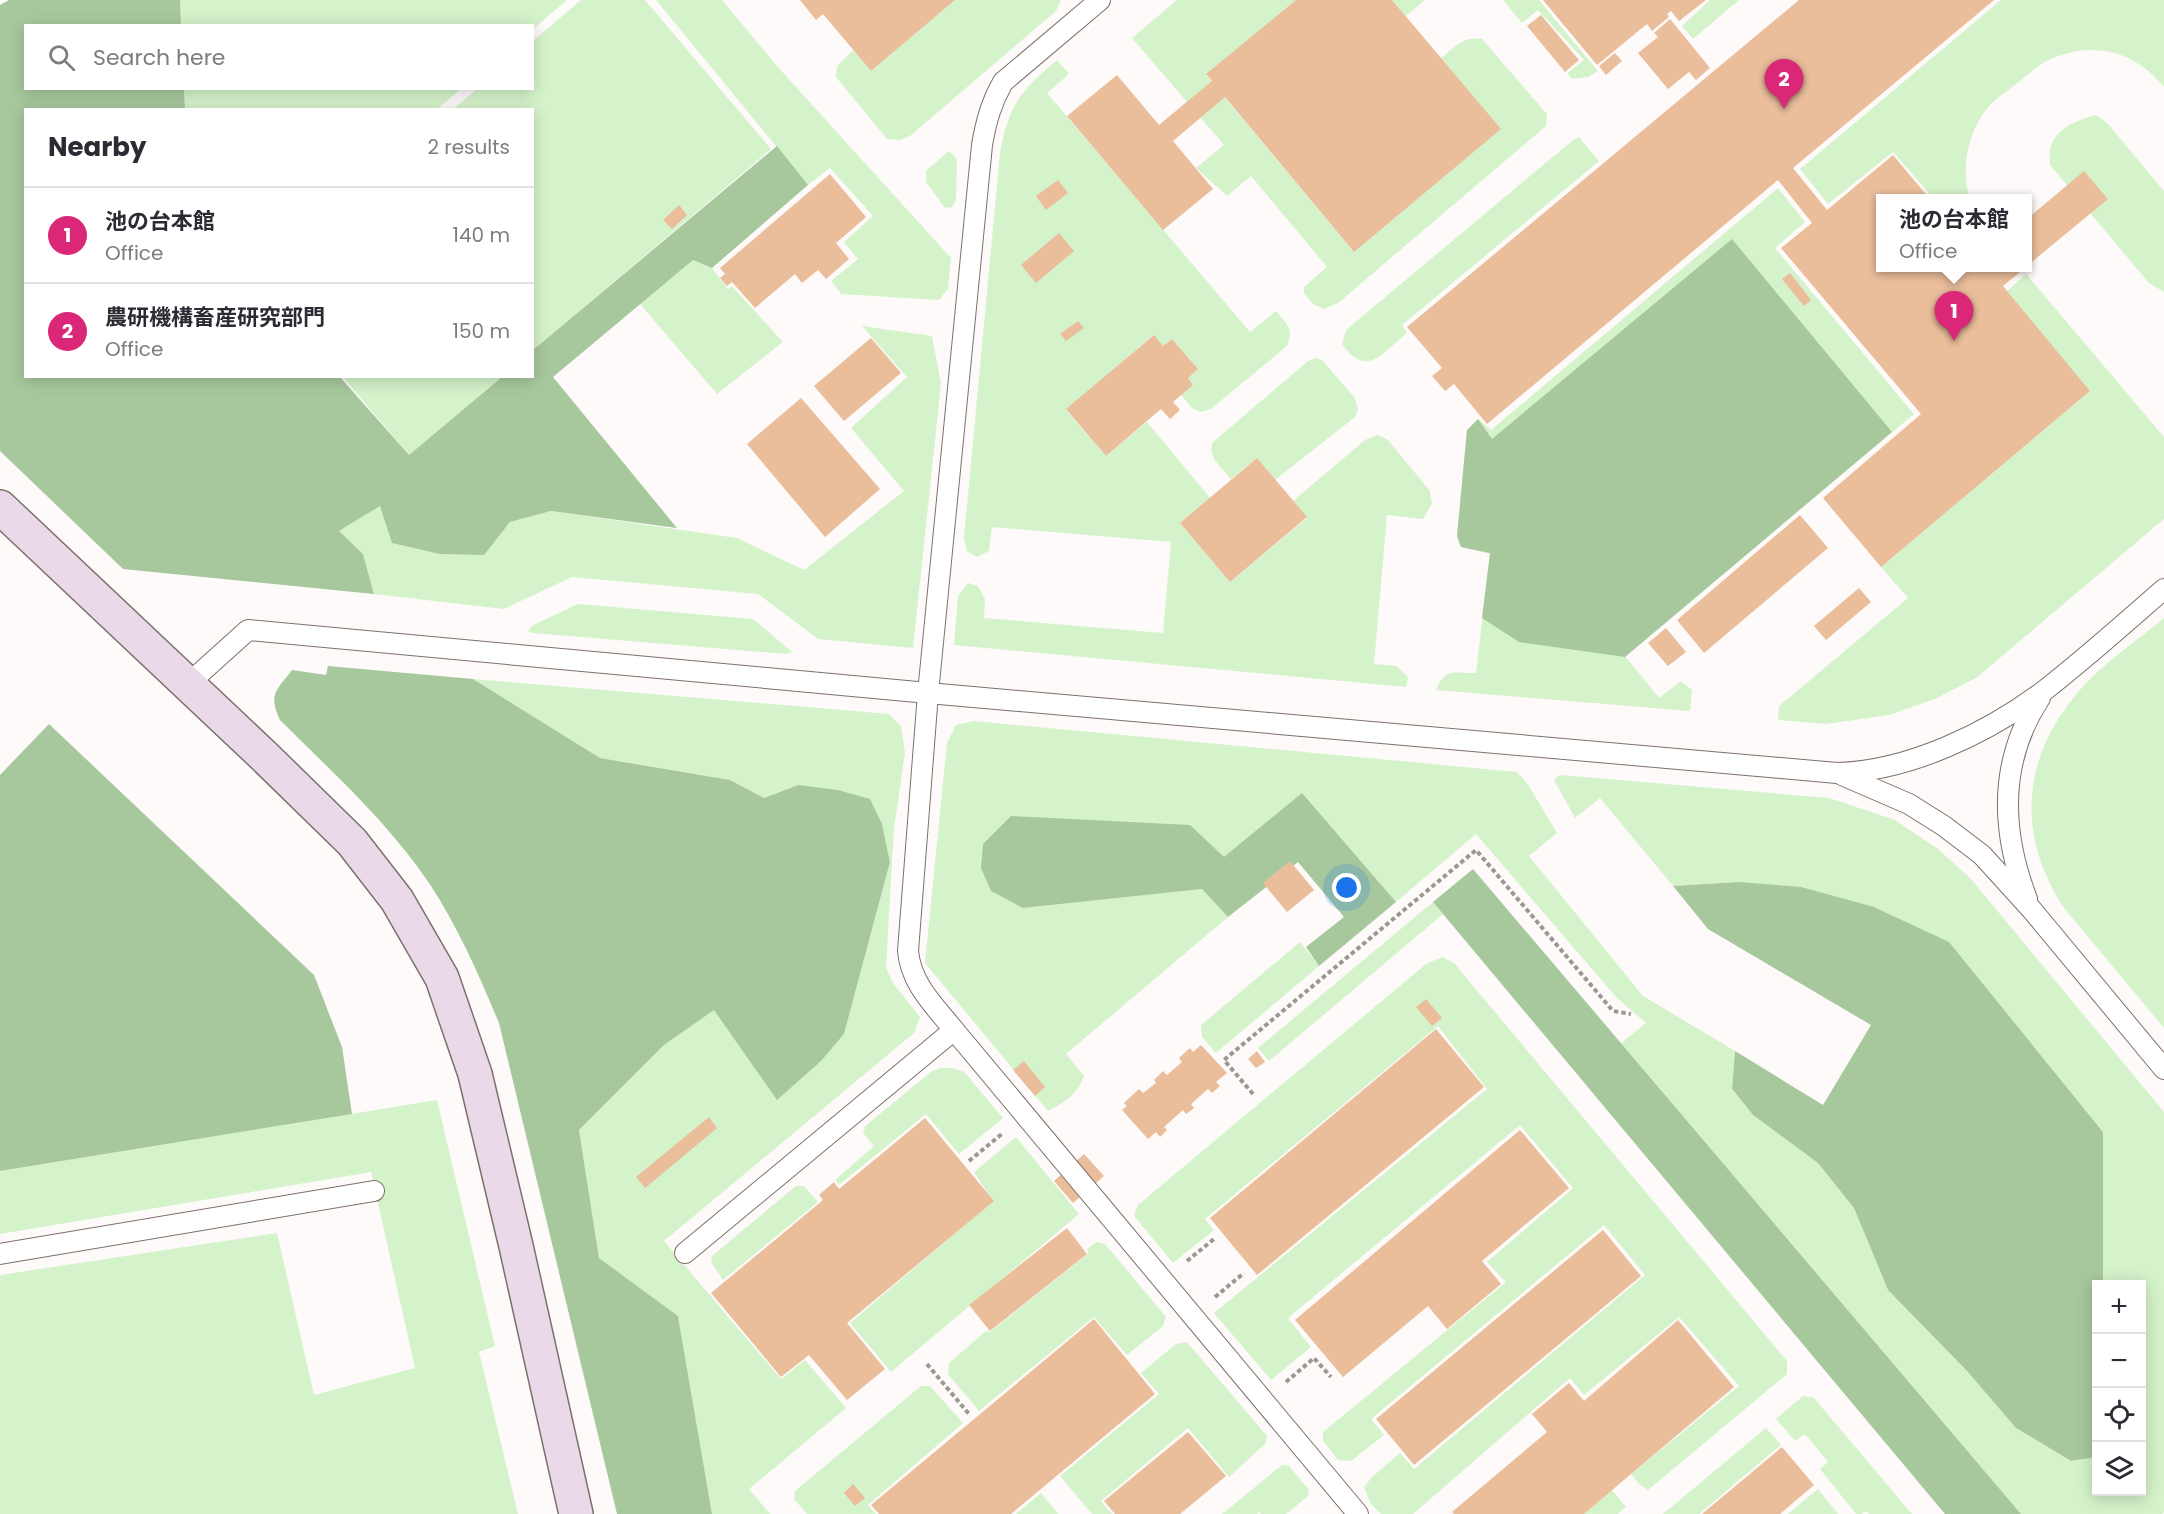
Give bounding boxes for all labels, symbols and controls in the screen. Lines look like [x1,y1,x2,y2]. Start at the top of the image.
search box [24,24,534,90]
icon: search [45,41,78,74]
text: Search here [93,42,226,73]
pin: 2 [1764,60,1804,109]
text: Nearby [48,129,146,165]
text: 2 results [427,133,510,161]
popup [1876,194,2032,272]
text: 池の台本館 [1899,204,2009,235]
text: 池の台本館 [105,206,215,237]
text: 1 [64,221,71,249]
text: 140 m [453,221,510,249]
text: Office [1899,237,1957,265]
text: Office [105,239,163,267]
pin: 1 [1934,292,1974,341]
text: 農研機構畜産研究部門 [105,302,325,333]
text: 2 [62,317,73,345]
text: 150 m [453,317,510,345]
text: Office [105,335,163,363]
your location [1332,873,1361,902]
map controls [2092,1280,2146,1496]
button: + [2092,1280,2146,1334]
button: − [2092,1334,2146,1388]
button: locate [2092,1388,2146,1442]
button: layers [2092,1442,2146,1496]

